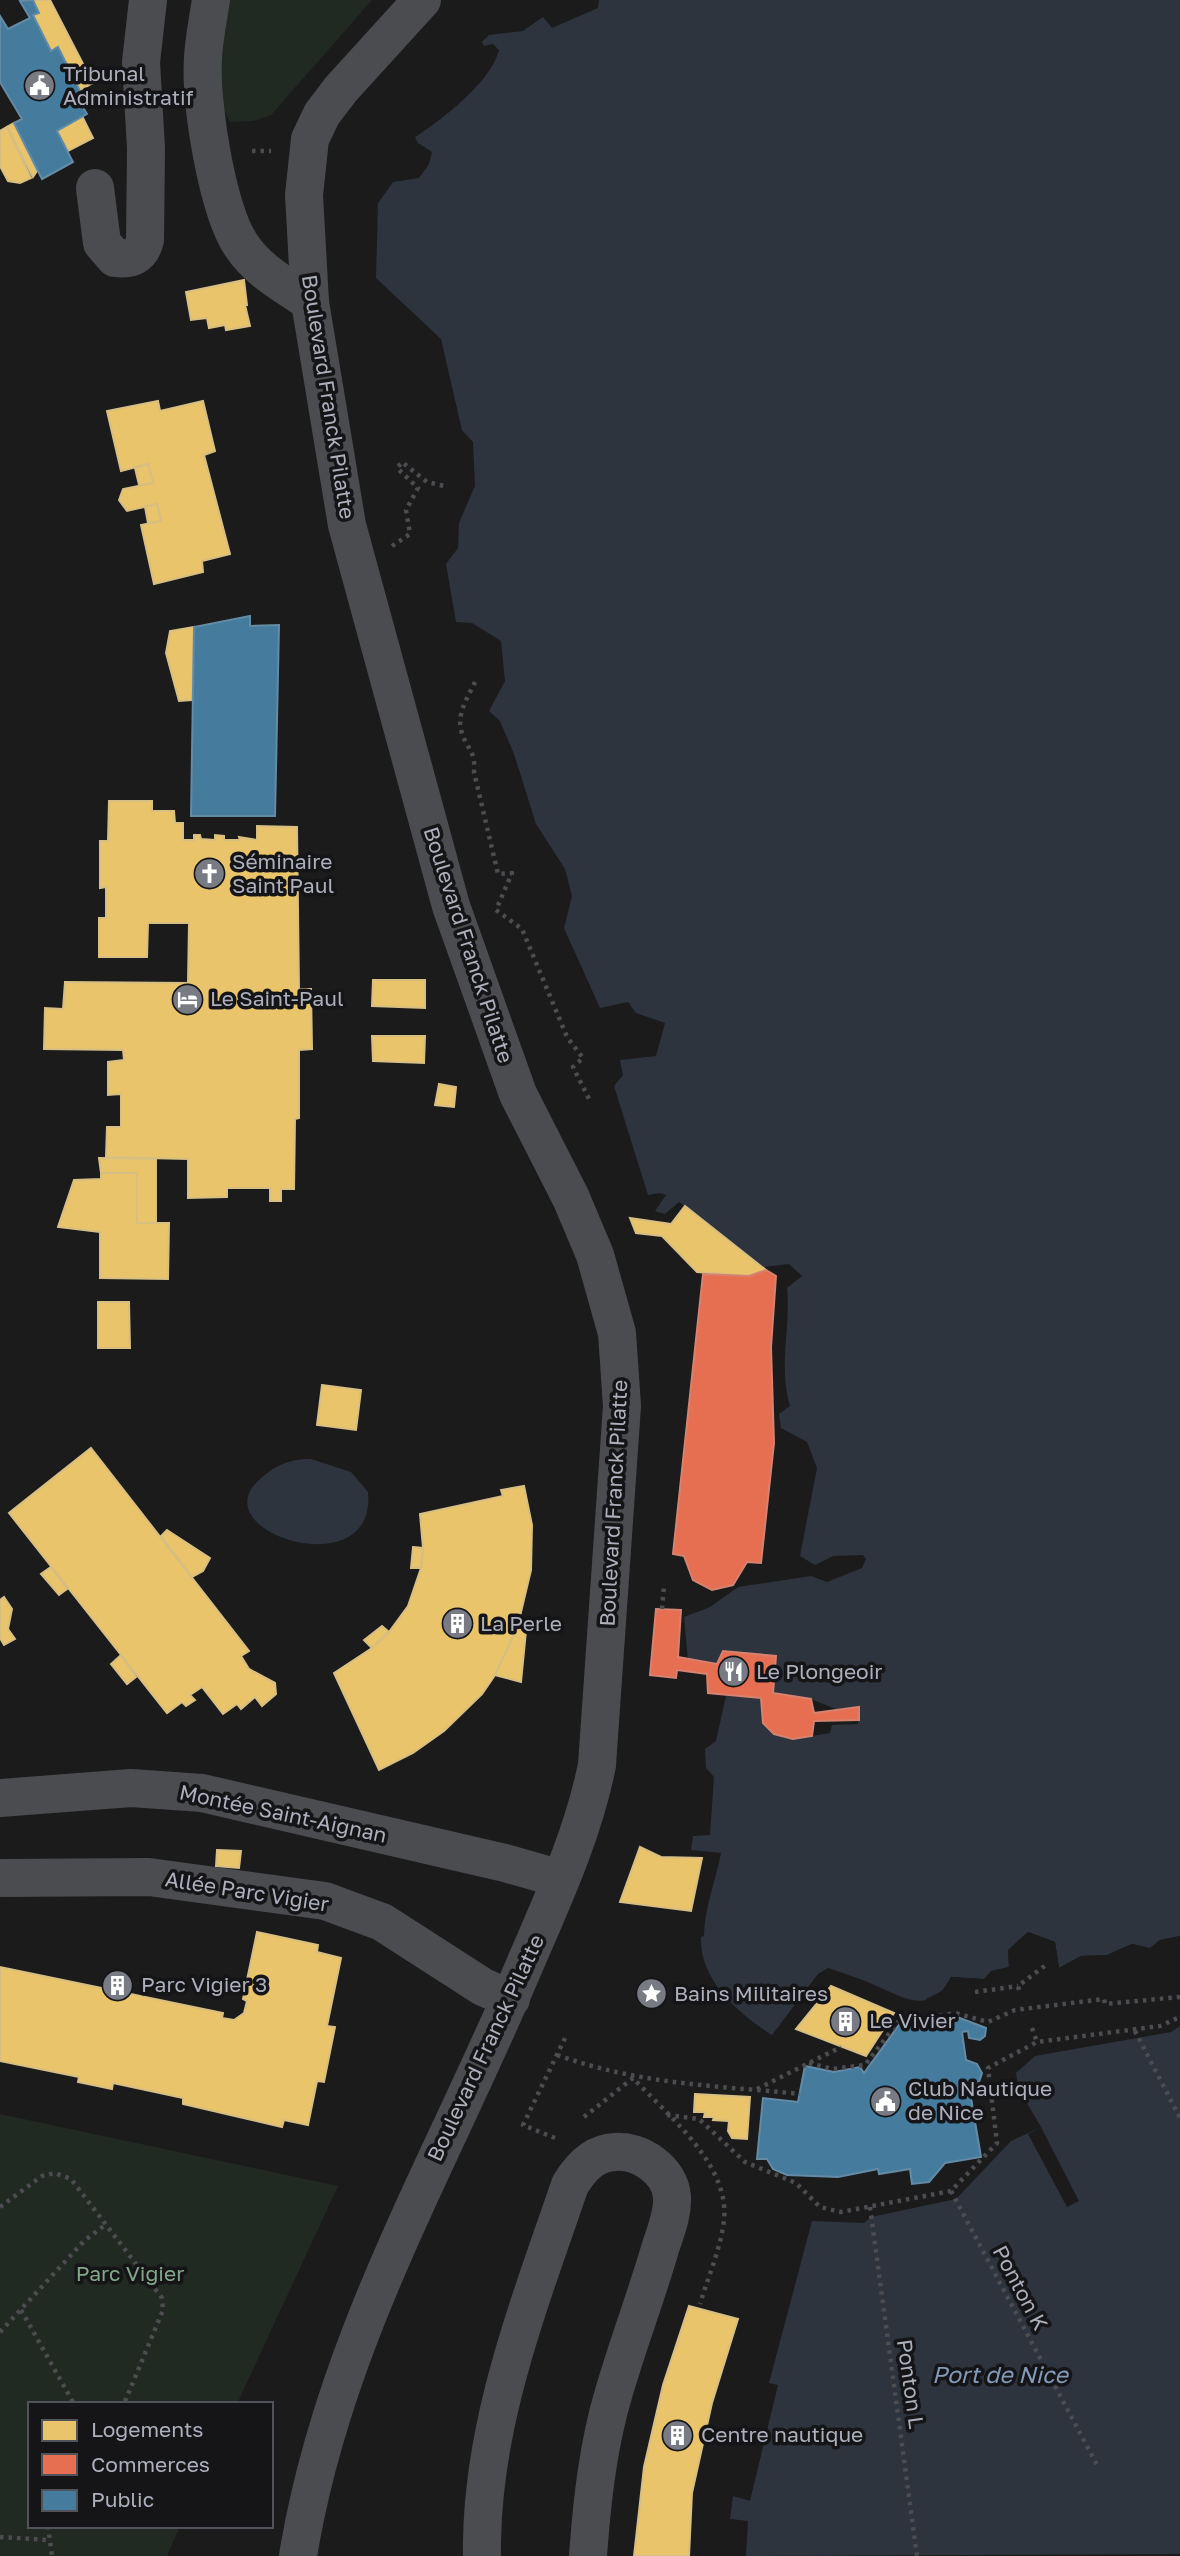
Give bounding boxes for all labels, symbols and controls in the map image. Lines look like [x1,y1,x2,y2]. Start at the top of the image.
place label: Tribunal Administratif [63,60,194,110]
public building icon: Tribunal Administratif [23,69,57,103]
street label: Boulevard Franck Pilatte [297,273,361,521]
street label: Boulevard Franck Pilatte [418,823,520,1066]
place label: Séminaire Saint Paul [232,848,334,898]
church icon: Séminaire Saint Paul [192,857,226,891]
hotel icon: Le Saint-Paul [170,982,204,1016]
place label: Le Saint-Paul [210,985,344,1011]
street label: Boulevard Franck Pilatte [594,1379,632,1627]
building icon: La Perle [440,1607,474,1641]
place label: La Perle [480,1610,562,1636]
restaurant icon: Le Plongeoir [716,1655,750,1689]
place label: Le Plongeoir [756,1658,882,1684]
street label: Montée Saint-Aignan [177,1778,389,1848]
street label: Allée Parc Vigier [164,1865,331,1917]
street label: Boulevard Franck Pilatte [421,1930,549,2165]
building icon: Parc Vigier 3 [101,1968,135,2002]
place label: Parc Vigier 3 [141,1971,267,1997]
place icon: Bains Militaires [634,1977,668,2011]
place label: Bains Militaires [674,1980,828,2006]
building icon: Le Vivier [829,2004,863,2038]
place label: Le Vivier [869,2007,956,2033]
place label: Club Nautique de Nice [908,2075,1052,2125]
public building icon: Club Nautique de Nice [868,2084,902,2118]
street label: Ponton K [988,2241,1054,2334]
park label: Parc Vigier [76,2260,184,2286]
street label: Ponton L [892,2337,930,2430]
water label: Port de Nice [932,2360,1070,2388]
legend [28,2402,273,2528]
text: Logements [91,2416,203,2442]
building icon: Centre nautique [661,2418,695,2452]
place label: Centre nautique [701,2421,863,2447]
text: Commerces [91,2451,210,2477]
text: Public [91,2486,154,2512]

